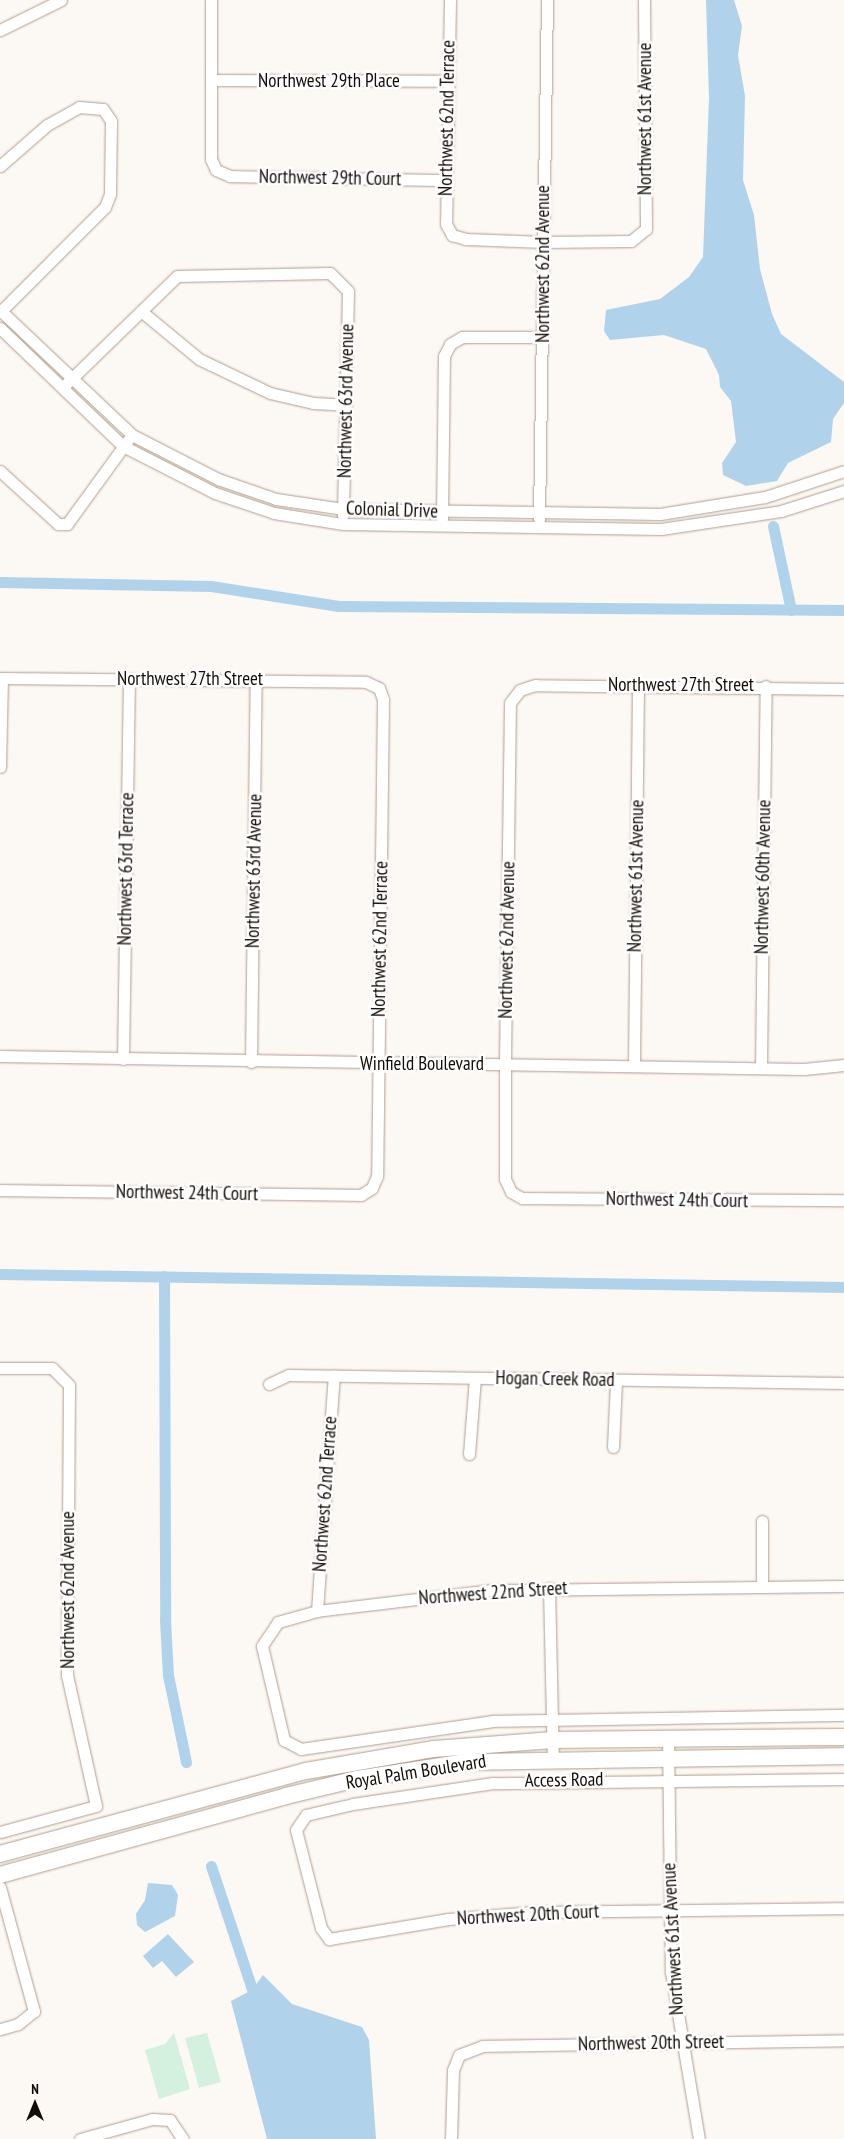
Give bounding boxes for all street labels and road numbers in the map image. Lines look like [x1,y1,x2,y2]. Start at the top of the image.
street label: Northwest 62nd Terrace [434,40,460,196]
street label: Northwest 61st Avenue [634,42,656,196]
street label: Northwest 29th Place [258,70,400,92]
street label: Northwest 29th Court [259,165,401,191]
street label: Northwest 62nd Avenue [532,185,554,343]
street label: Northwest 63rd Avenue [333,323,359,479]
street label: Colonial Drive [346,497,438,523]
street label: Northwest 27th Street [117,668,263,690]
street label: Northwest 27th Street [608,674,754,696]
street label: Northwest 63rd Terrace [113,792,139,946]
street label: Northwest 63rd Avenue [241,793,267,949]
street label: Northwest 61st Avenue [623,799,649,953]
street label: Northwest 60th Avenue [750,799,776,955]
street label: Northwest 62nd Terrace [367,861,393,1017]
street label: Northwest 62nd Avenue [494,861,520,1019]
street label: Winfield Boulevard [360,1053,484,1075]
street label: Northwest 24th Court [116,1180,258,1206]
street label: Northwest 24th Court [606,1187,748,1213]
street label: Hogan Creek Road [495,1367,615,1391]
street label: Northwest 62nd Terrace [308,1415,342,1573]
street label: Northwest 62nd Avenue [57,1511,79,1669]
street label: Northwest 22nd Street [418,1576,568,1610]
street label: Royal Palm Boulevard [344,1750,488,1794]
street label: Access Road [524,1768,604,1792]
street label: Northwest 61st Avenue [658,1862,688,2016]
street label: Northwest 20th Court [456,1900,600,1930]
street label: Northwest 20th Street [578,2030,724,2056]

